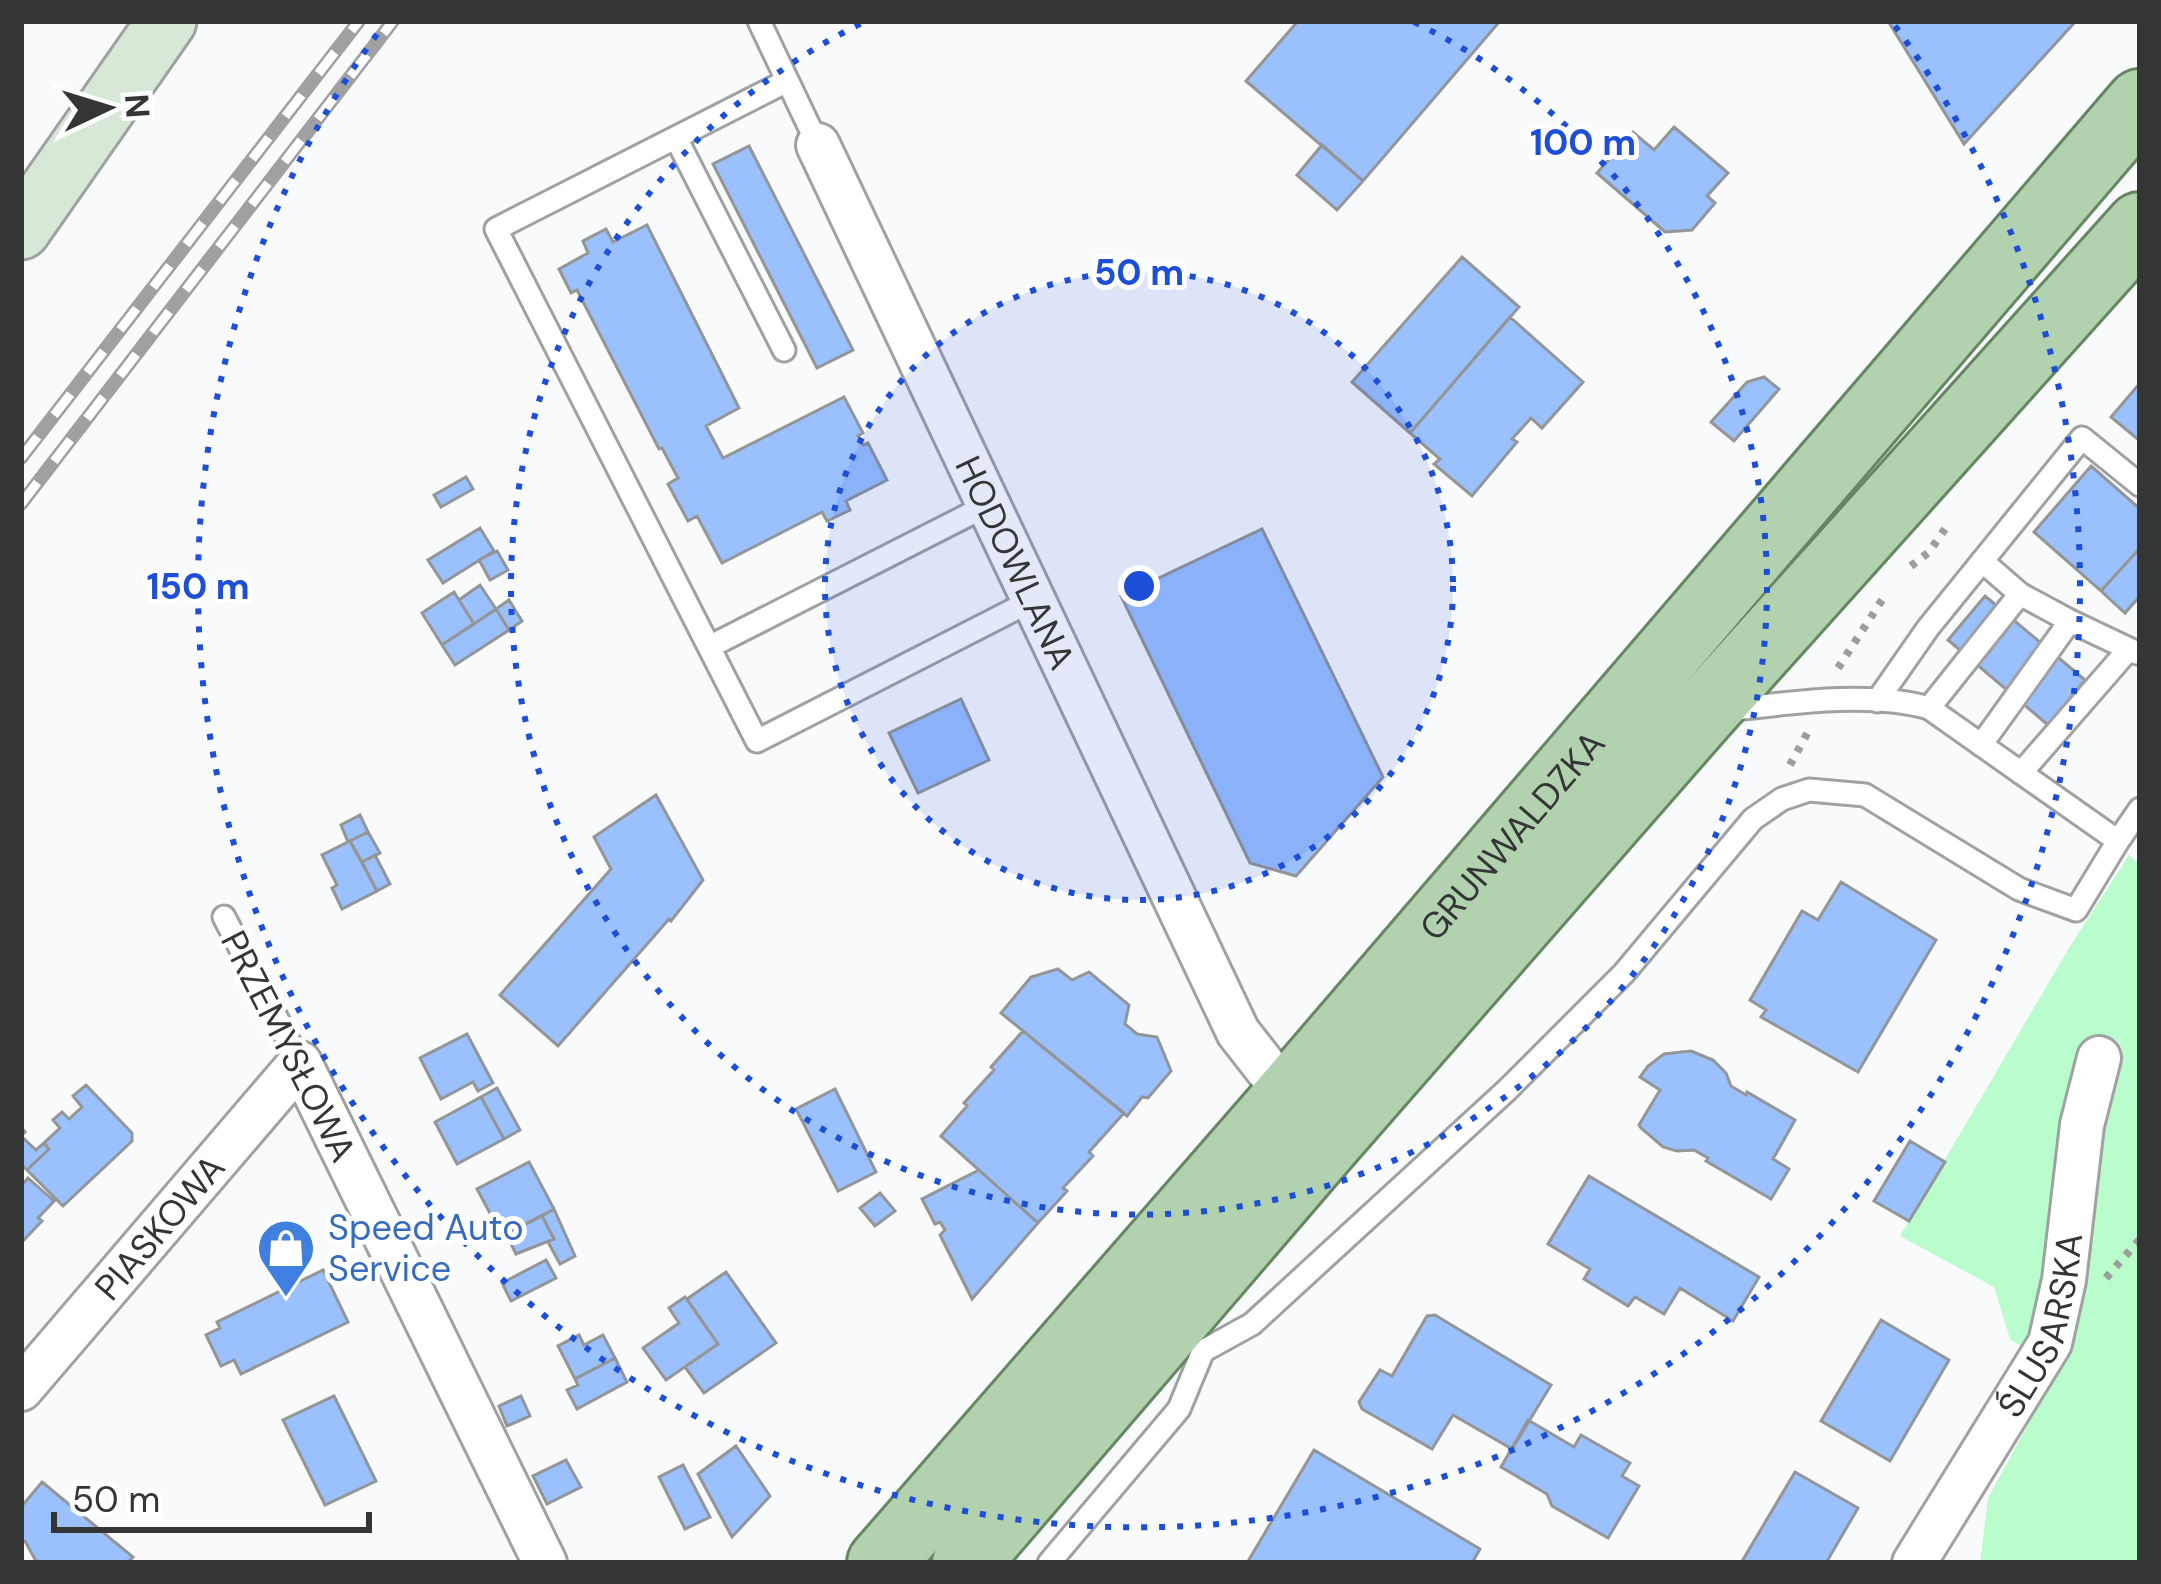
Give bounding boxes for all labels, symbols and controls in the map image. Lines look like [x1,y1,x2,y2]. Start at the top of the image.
north arrow [48,48,168,168]
text: N [115,92,160,119]
text: 100 m [1530,119,1636,166]
text: 50 m [1094,249,1184,296]
street label: HODOWLANA [945,448,1086,677]
text: 150 m [146,563,250,610]
centre of rings [1118,565,1160,607]
street label: GRUNWALDZKA [1409,721,1615,950]
street label: PRZEMYSŁOWA [210,923,367,1170]
street label: PIASKOWA [85,1145,235,1310]
place label: Speed Auto Service [328,1204,524,1292]
shop icon: Speed Auto Service [255,1217,317,1299]
street label: ŚLUSARSKA [1987,1231,2093,1426]
scale bar [54,1458,369,1532]
text: 50 m [72,1476,160,1523]

